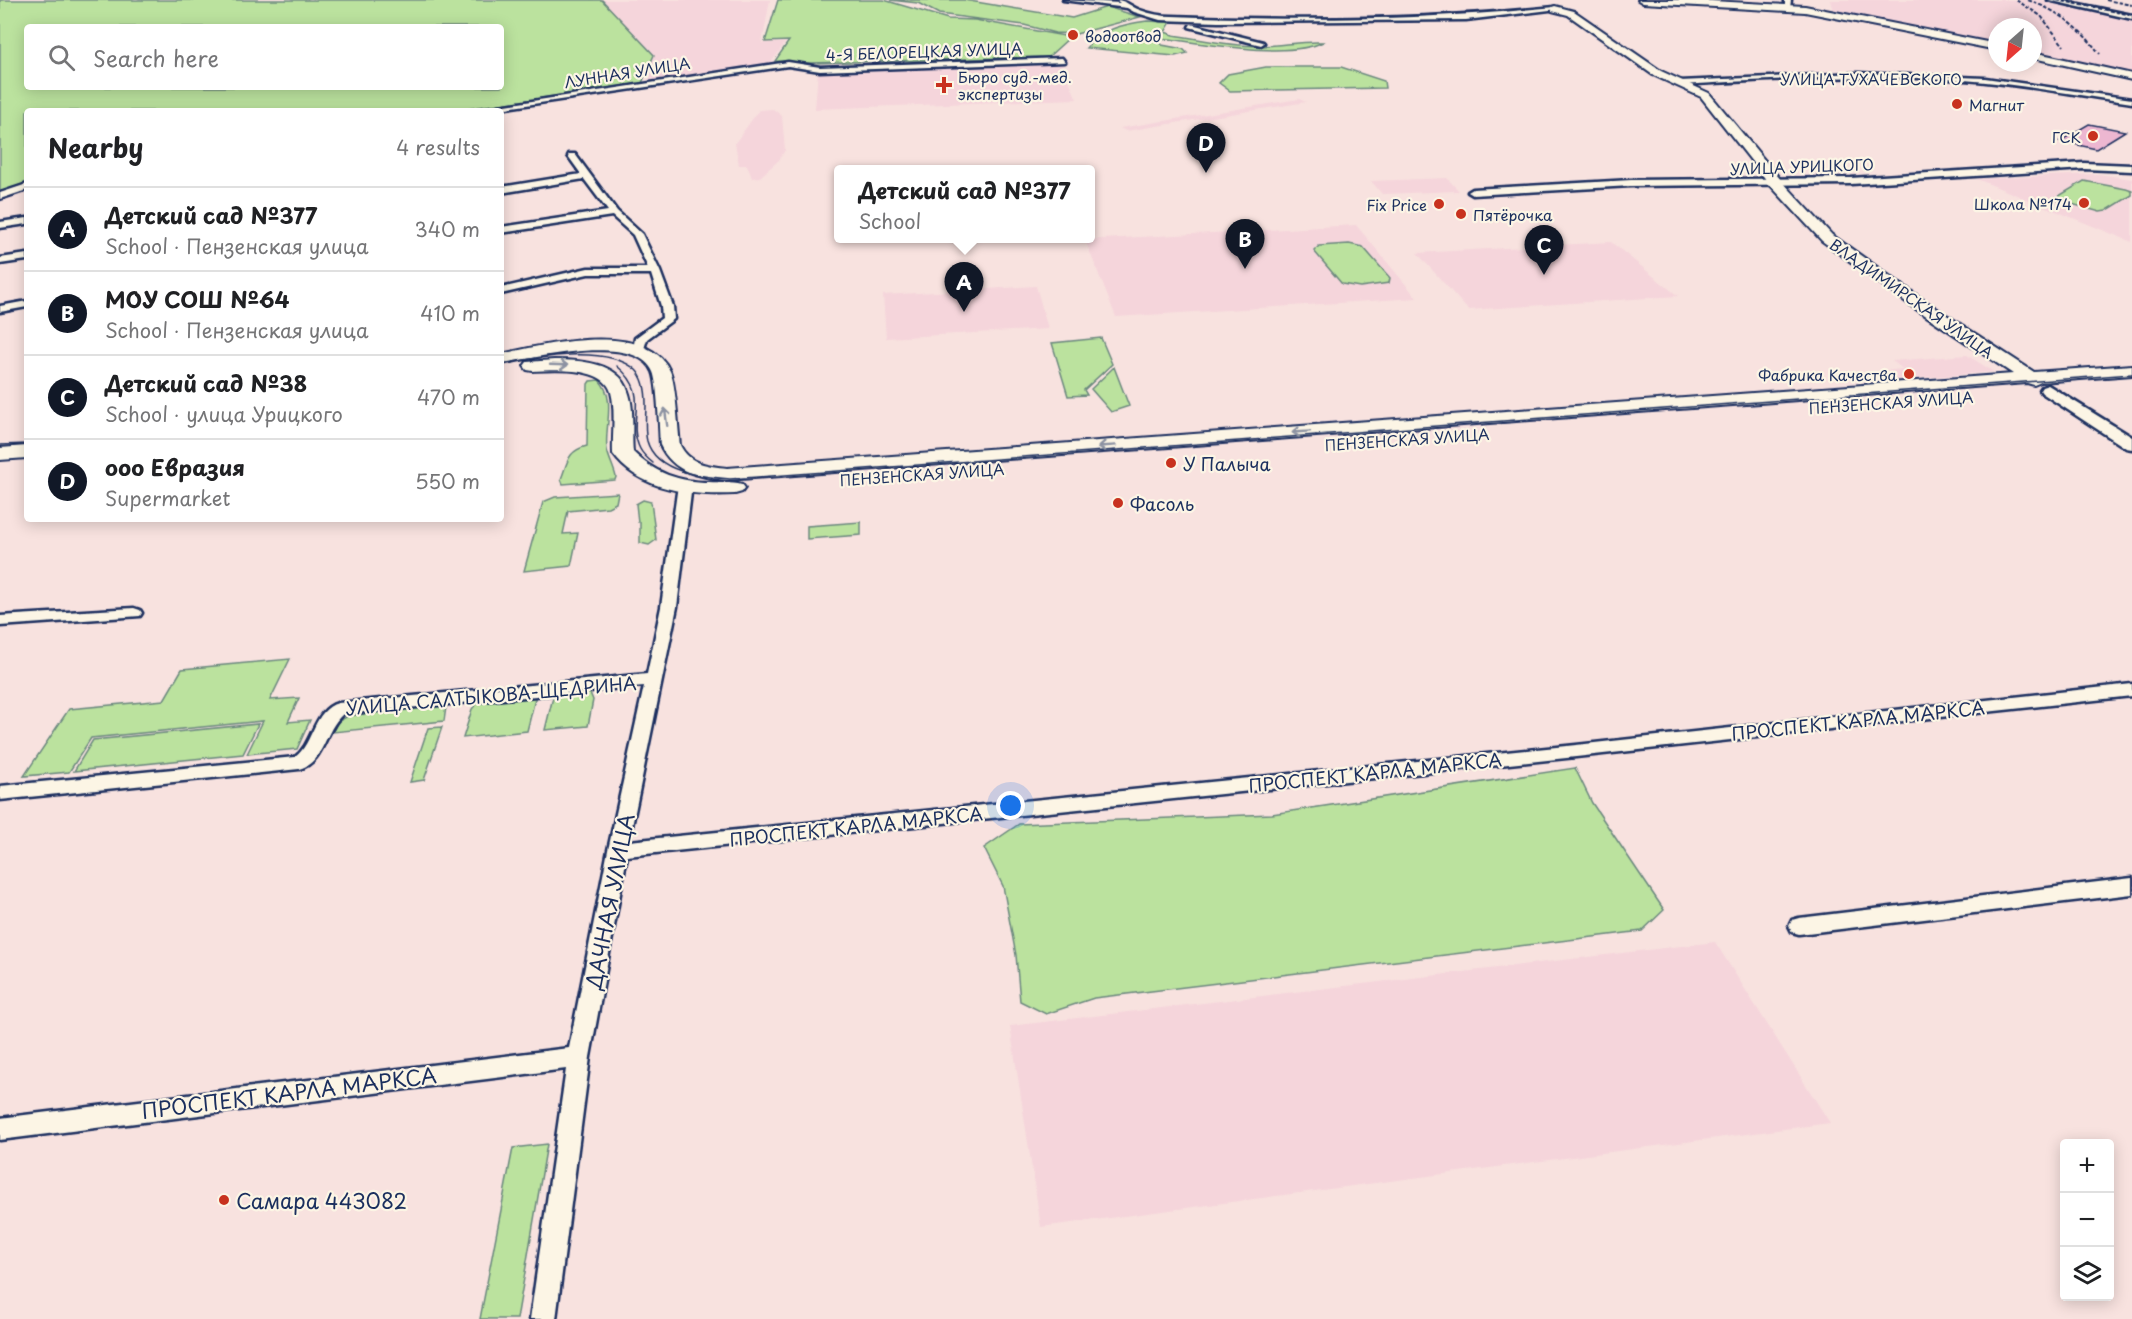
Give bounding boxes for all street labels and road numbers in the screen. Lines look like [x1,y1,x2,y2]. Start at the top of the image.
street label: 4-Я БЕЛОРЕЦКАЯ УЛИЦА [825,36,1023,66]
street label: ЛУННАЯ УЛИЦА [562,51,692,93]
street label: УЛИЦА ТУХАЧЕВСКОГО [1780,67,1962,90]
street label: УЛИЦА УРИЦКОГО [1730,152,1874,180]
street label: ВЛАДИМИРСКАЯ УЛИЦА [1825,233,1999,363]
street label: ПЕНЗЕНСКАЯ УЛИЦА [1808,385,1974,419]
street label: ПЕНЗЕНСКАЯ УЛИЦА [1324,422,1490,456]
street label: ПЕНЗЕНСКАЯ УЛИЦА [839,457,1005,491]
street label: УЛИЦА САЛТЫКОВА-ЩЕДРИНА [344,669,638,721]
street label: ПРОСПЕКТ КАРЛА МАРКСА [1730,693,1986,747]
street label: ПРОСПЕКТ КАРЛА МАРКСА [1247,745,1503,799]
street label: ПРОСПЕКТ КАРЛА МАРКСА [728,799,984,853]
street label: ДАЧНАЯ УЛИЦА [576,810,642,993]
street label: ПРОСПЕКТ КАРЛА МАРКСА [140,1058,438,1126]

